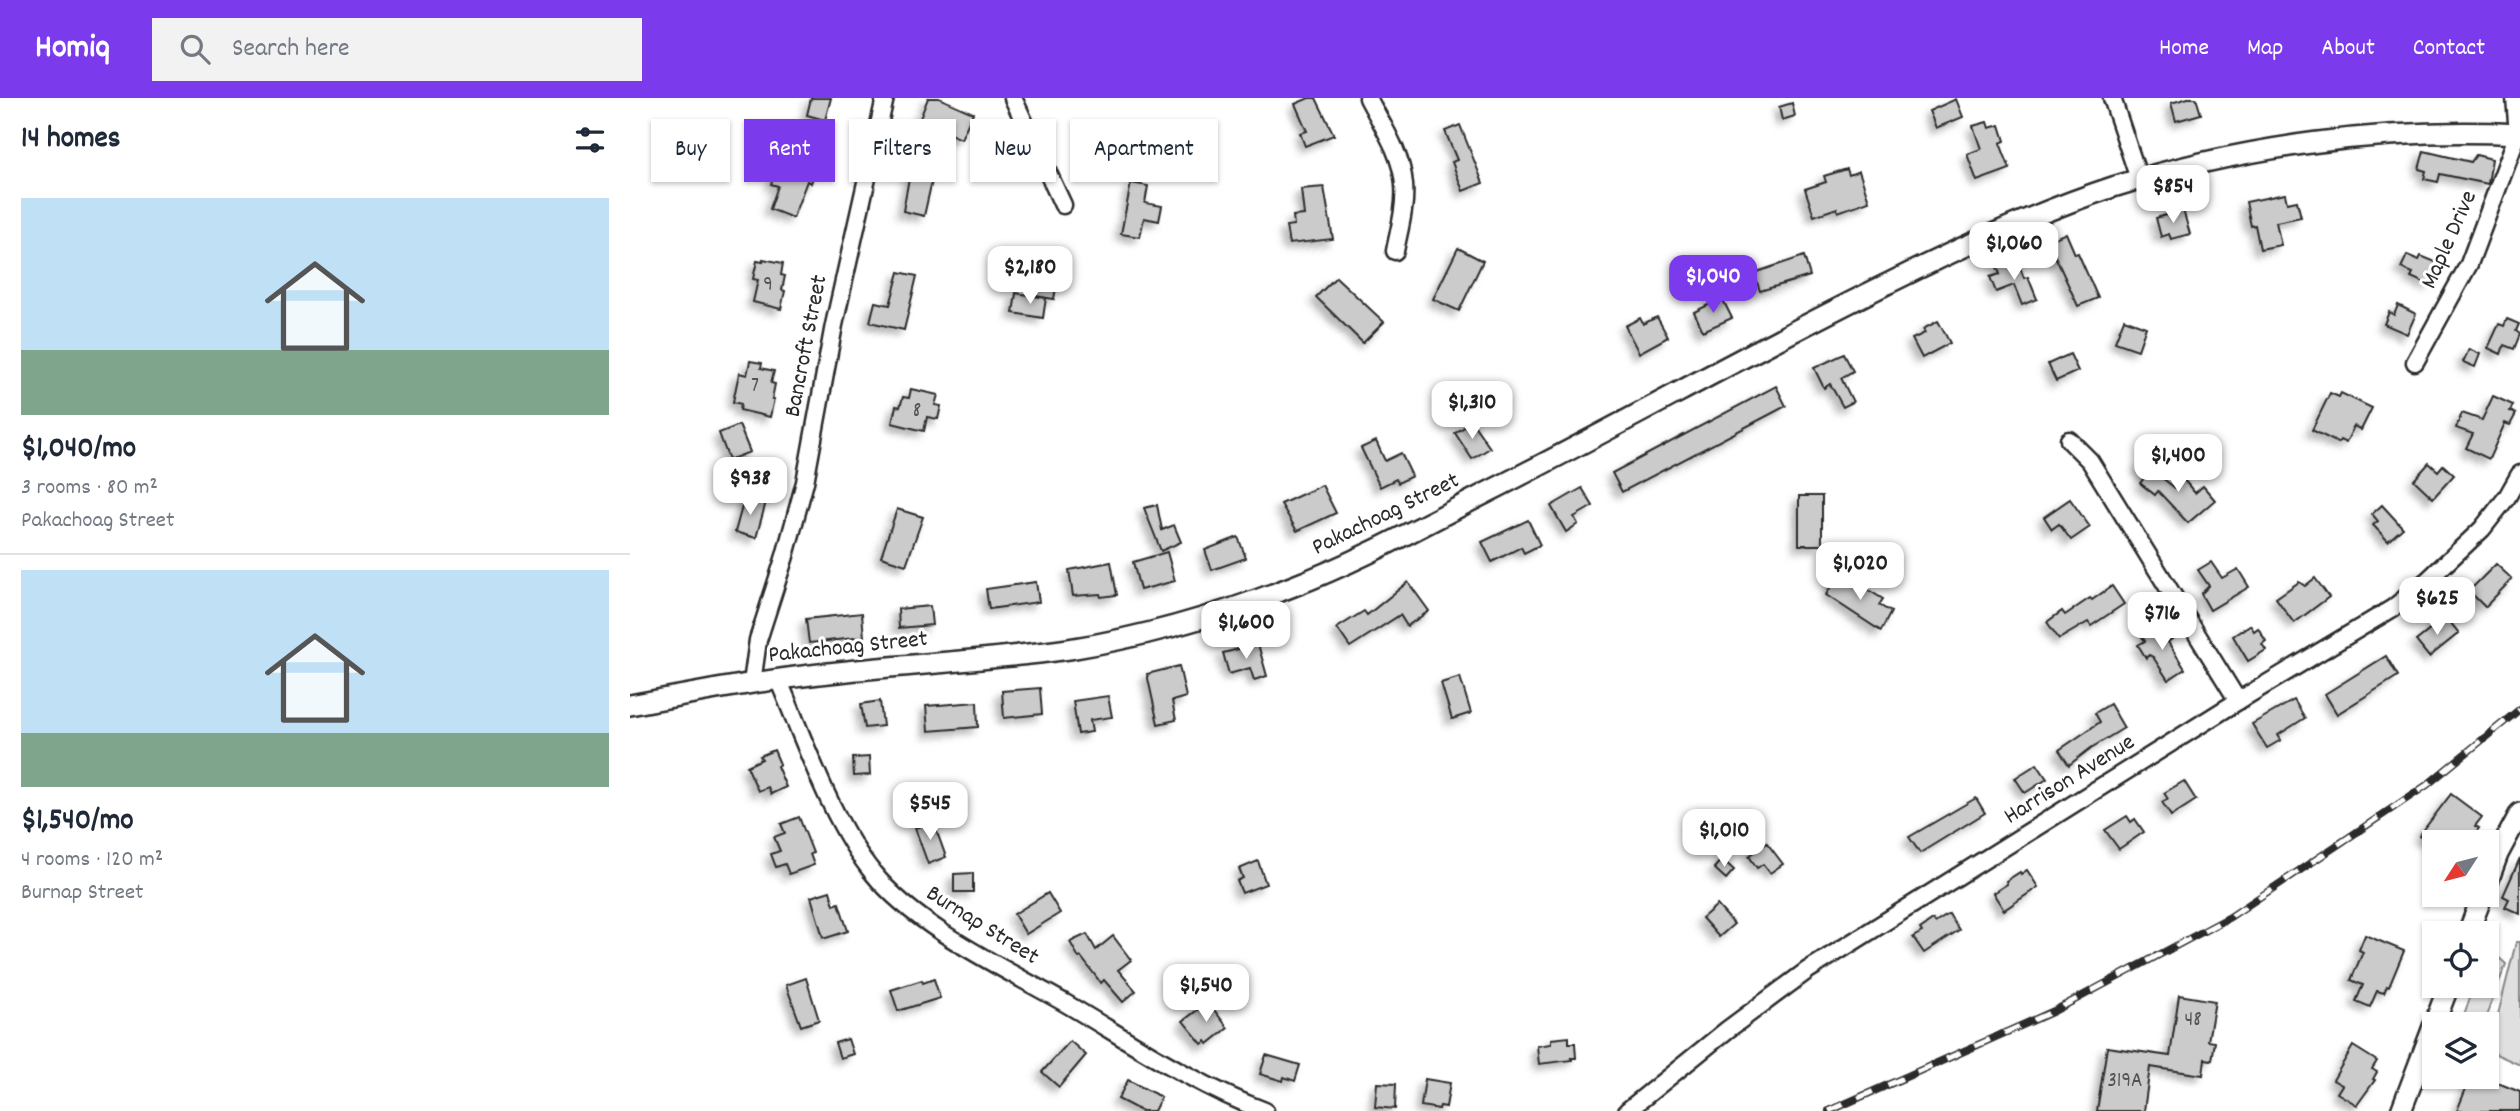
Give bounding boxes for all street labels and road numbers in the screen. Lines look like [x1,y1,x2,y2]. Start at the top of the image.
street label: Maple Drive [2413,185,2487,295]
street label: Bancroft Street [777,272,837,420]
street label: Pakachoag Street [1307,465,1466,565]
street label: Pakachoag Street [767,623,930,673]
street label: Harrison Avenue [1998,726,2142,834]
street label: Burnap Street [919,878,1045,974]

